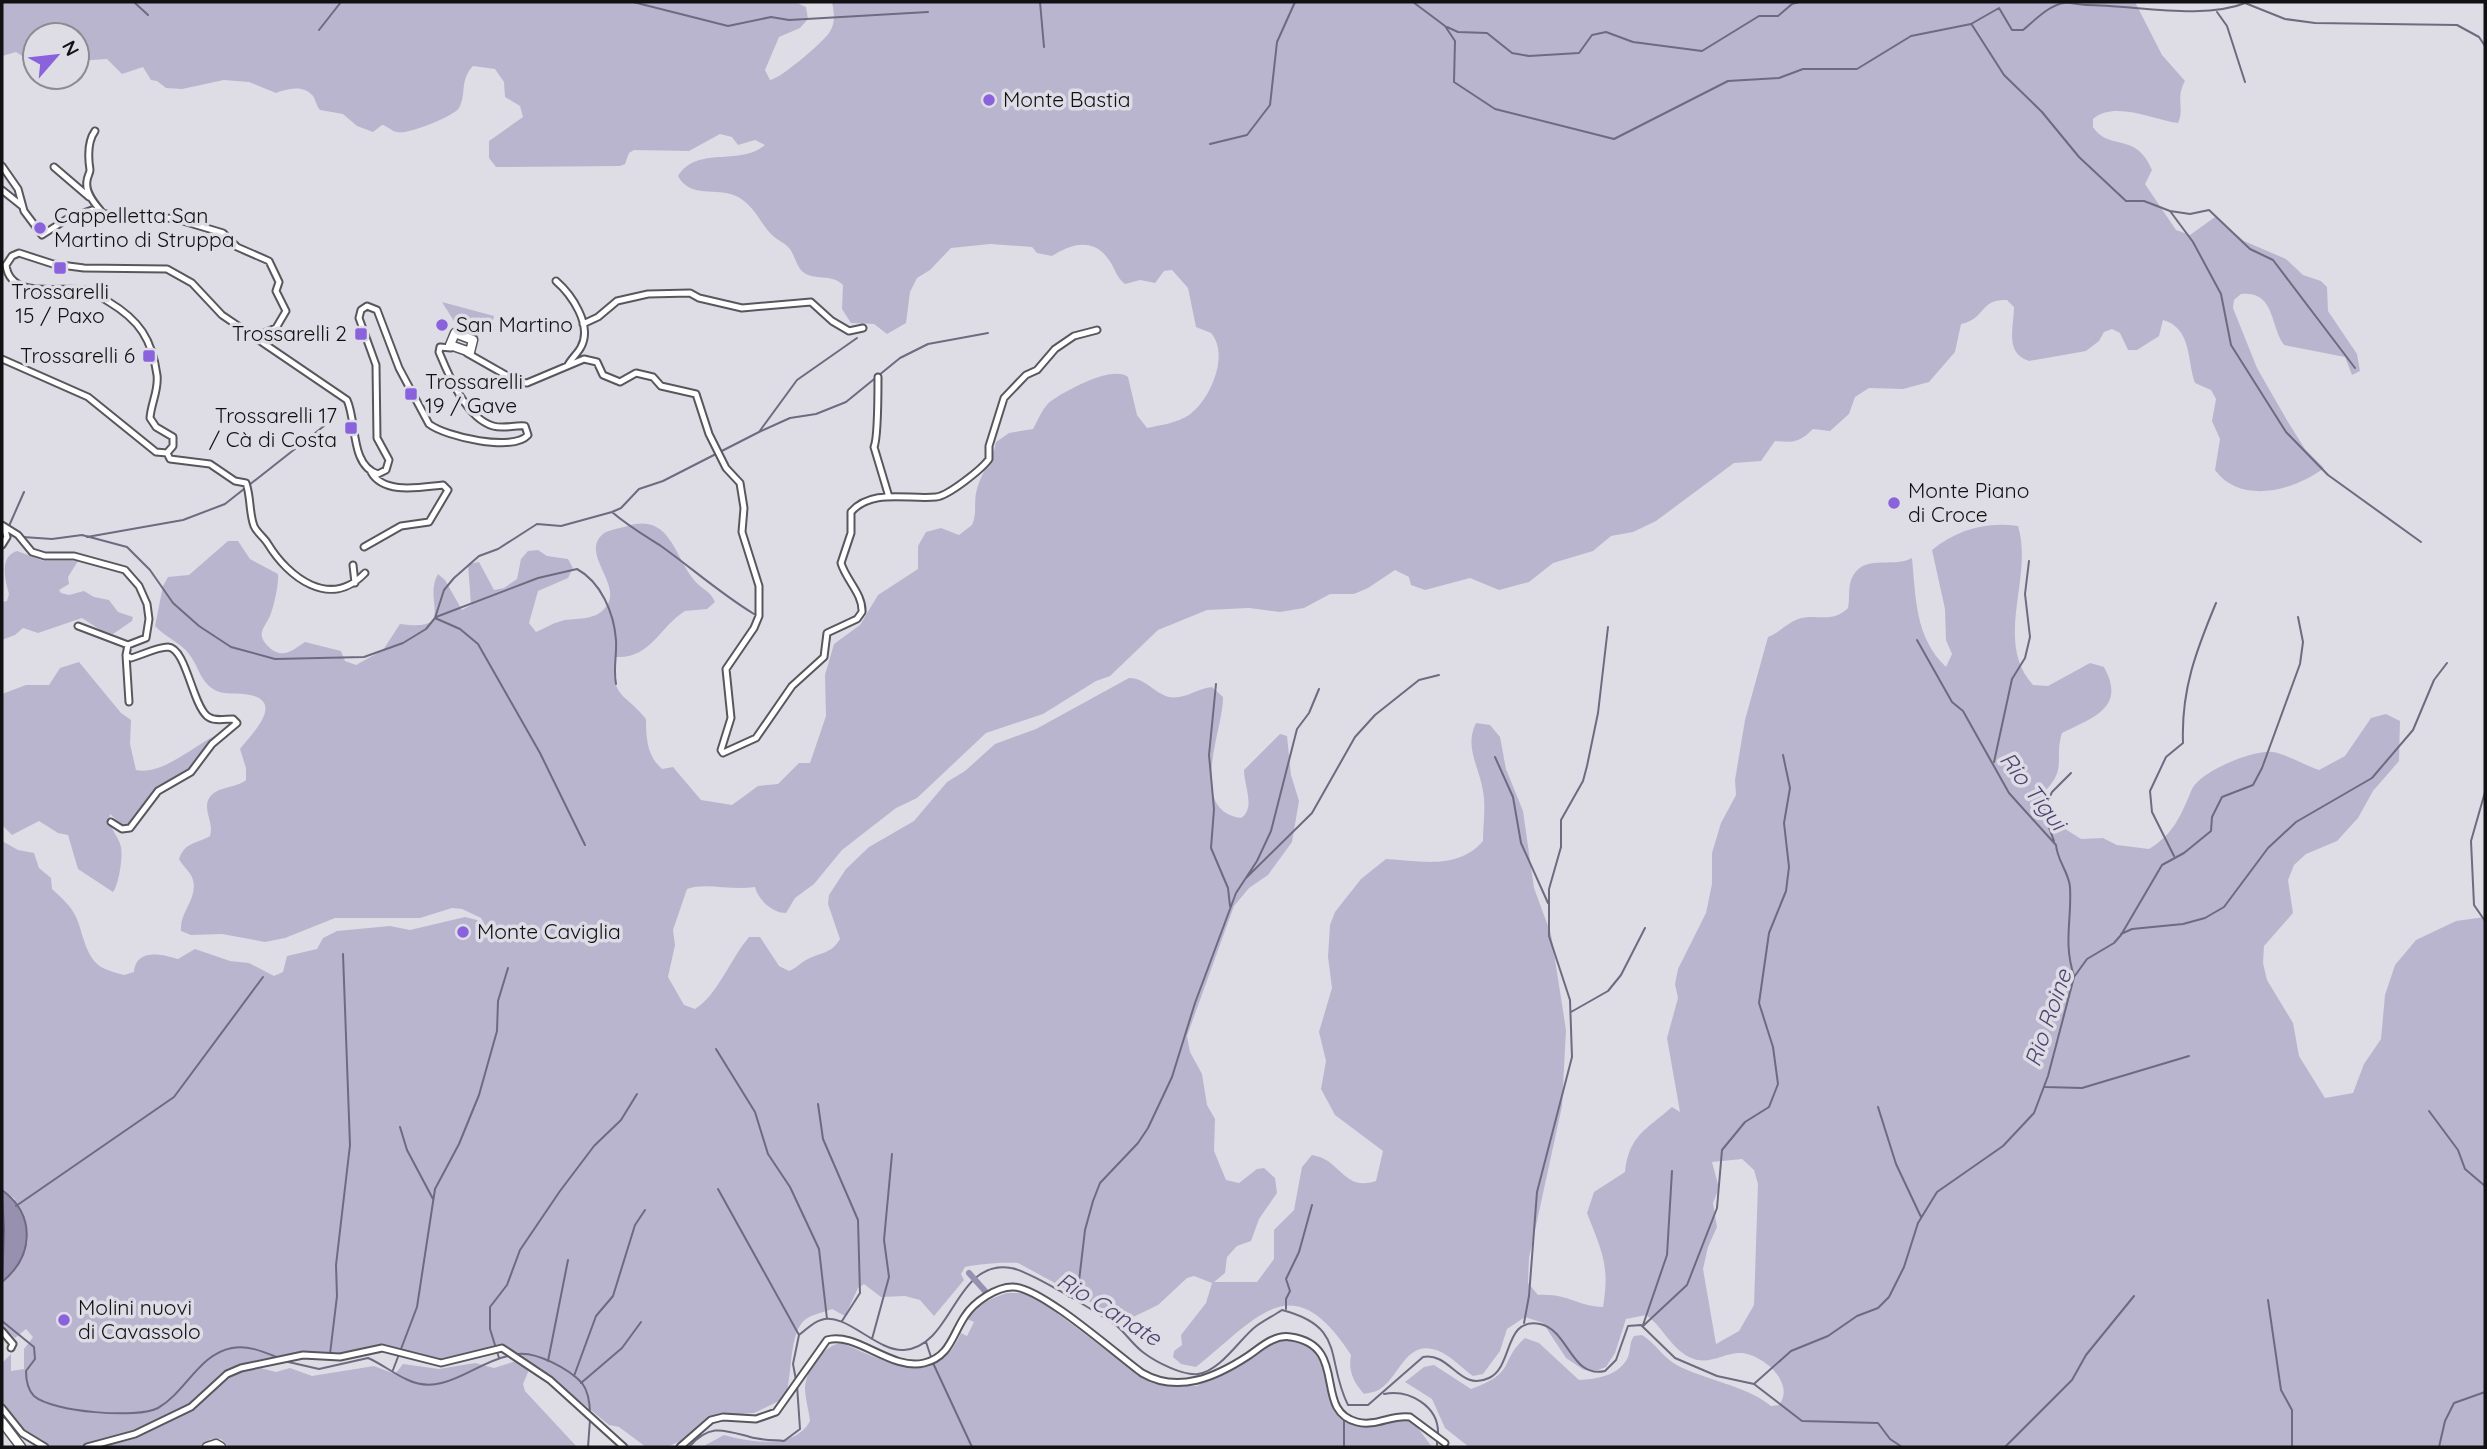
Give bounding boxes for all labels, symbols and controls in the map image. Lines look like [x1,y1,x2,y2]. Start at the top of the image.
north arrow [21,21,91,91]
text: N [57,36,85,60]
place label: Monte Bastia [1003,86,1130,112]
marker: Monte Bastia [981,92,997,108]
place label: Cappelletta San Martino di Struppa [54,202,234,252]
marker: Cappelletta San Martino di Struppa [32,220,48,236]
marker: Trossarelli 15 / Paxo [52,260,68,276]
place label: Trossarelli 15 / Paxo [11,278,109,328]
place label: San Martino [456,311,573,337]
marker: San Martino [434,317,450,333]
place label: Trossarelli 2 [232,320,347,346]
marker: Trossarelli 2 [353,326,369,342]
place label: Trossarelli 6 [20,342,135,368]
marker: Trossarelli 6 [141,348,157,364]
place label: Trossarelli 19 / Gave [425,368,523,418]
marker: Trossarelli 19 / Gave [403,386,419,402]
place label: Trossarelli 17 / Cà di Costa [209,402,337,452]
marker: Trossarelli 17 / Cà di Costa [343,420,359,436]
place label: Monte Piano di Croce [1908,477,2029,527]
marker: Monte Piano di Croce [1886,495,1902,511]
water label: Rio Tigui [1994,746,2075,838]
place label: Monte Caviglia [477,918,621,944]
marker: Monte Caviglia [455,924,471,940]
water label: Rio Roine [2017,964,2078,1070]
water label: Rio Canate [1052,1265,1168,1353]
place label: Molini nuovi di Cavassolo [78,1294,201,1344]
marker: Molini nuovi di Cavassolo [56,1312,72,1328]

